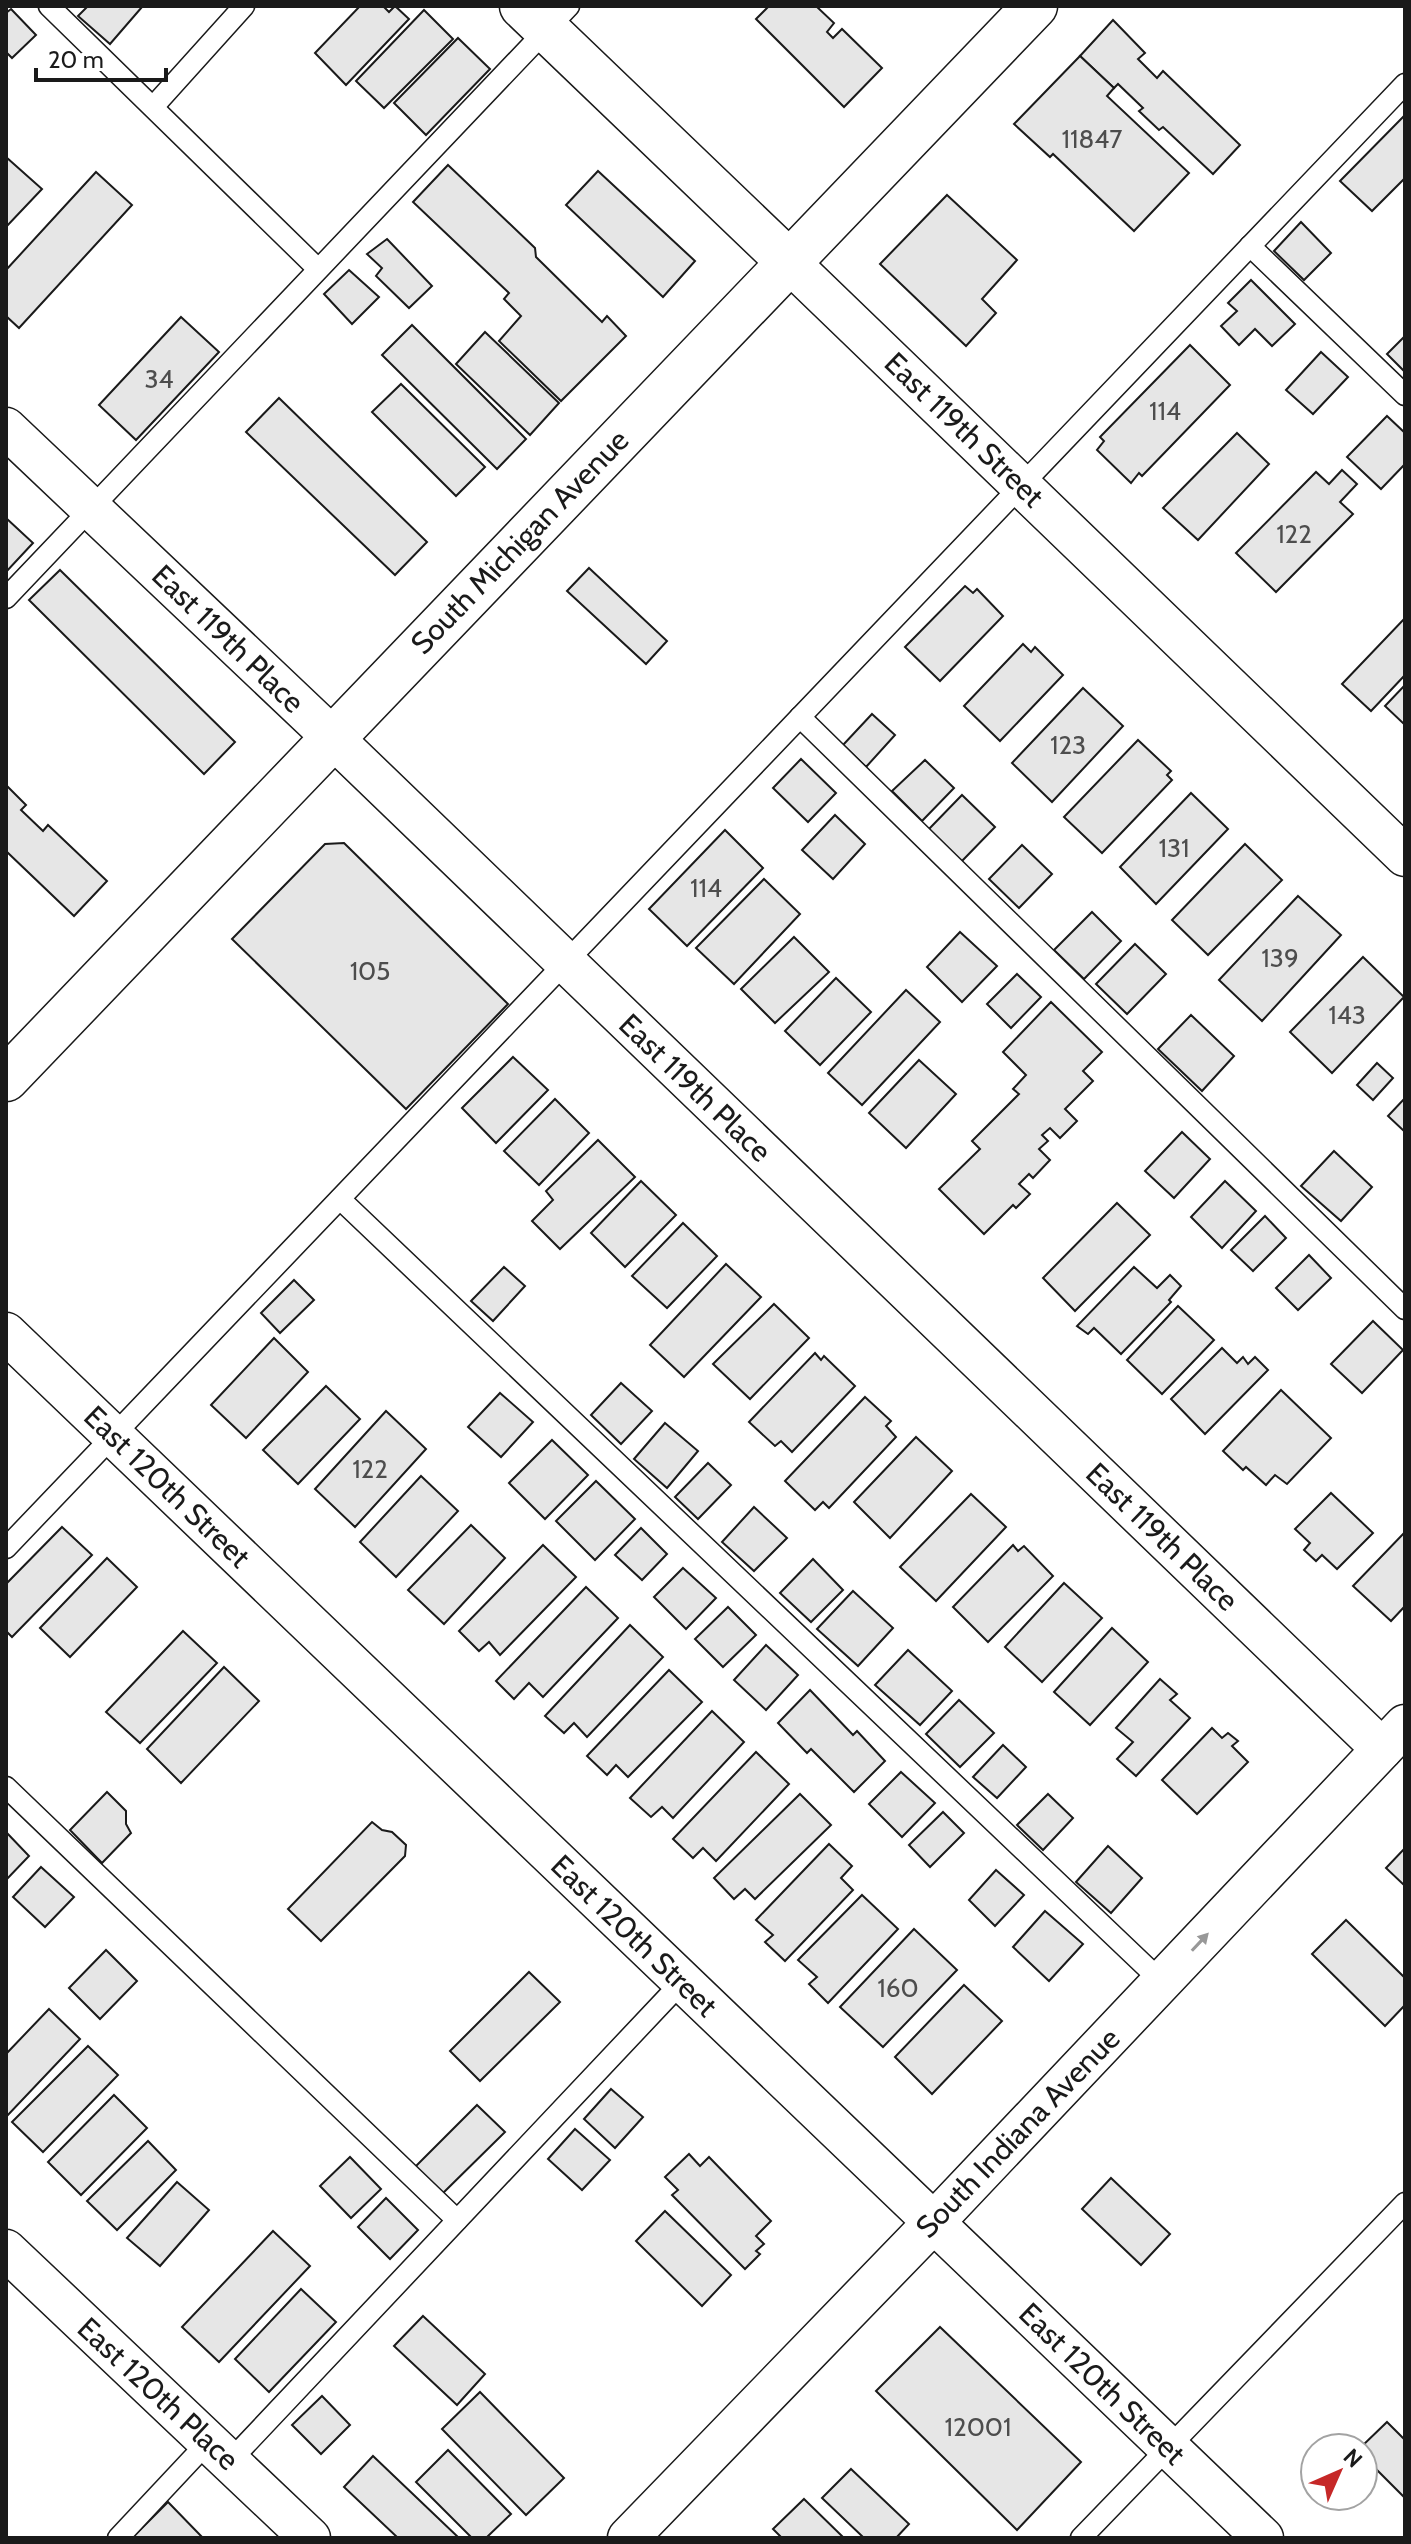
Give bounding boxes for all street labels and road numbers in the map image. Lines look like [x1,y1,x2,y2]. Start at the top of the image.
street label: East 119th Street [877,344,1052,515]
street label: South Michigan Avenue [403,422,636,662]
street label: East 119th Place [145,557,312,720]
street label: East 119th Place [612,1006,779,1169]
street label: East 120th Street [76,1398,258,1575]
street label: East 119th Place [1079,1455,1246,1618]
street label: East 120th Street [543,1847,725,2024]
street label: South Indiana Avenue [908,2020,1127,2245]
street label: East 120th Street [1011,2295,1193,2472]
street label: East 120th Place [70,2309,247,2478]

